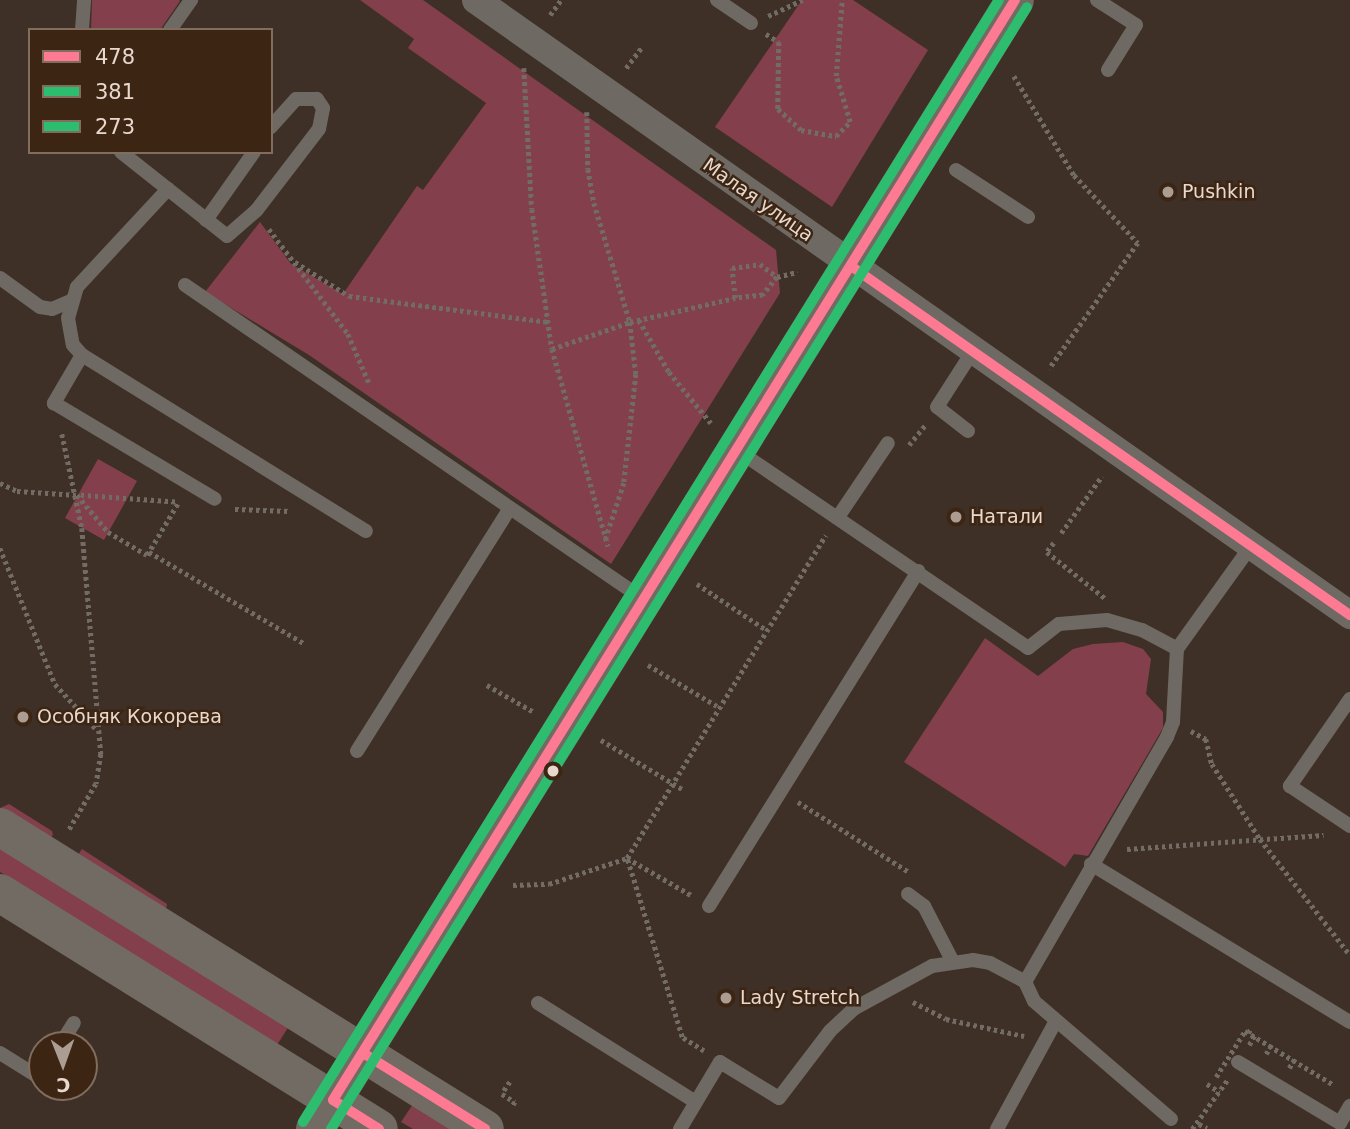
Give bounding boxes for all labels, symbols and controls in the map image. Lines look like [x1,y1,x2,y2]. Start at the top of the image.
legend [28,28,273,154]
text: 478 [95,45,135,69]
text: 381 [95,80,135,104]
text: 273 [95,115,135,139]
street label: Малая улица [698,153,818,247]
place label: Pushkin [1182,181,1255,203]
marker: Pushkin [1160,184,1176,200]
place label: Натали [970,506,1043,528]
marker: Натали [948,509,964,525]
place label: Особняк Кокорева [37,706,222,728]
marker: Особняк Кокорева [15,709,31,725]
unlabelled marker [546,764,560,778]
place label: Lady Stretch [740,987,860,1009]
marker: Lady Stretch [718,990,734,1006]
north arrow [28,1031,98,1101]
text: С [56,1074,71,1096]

